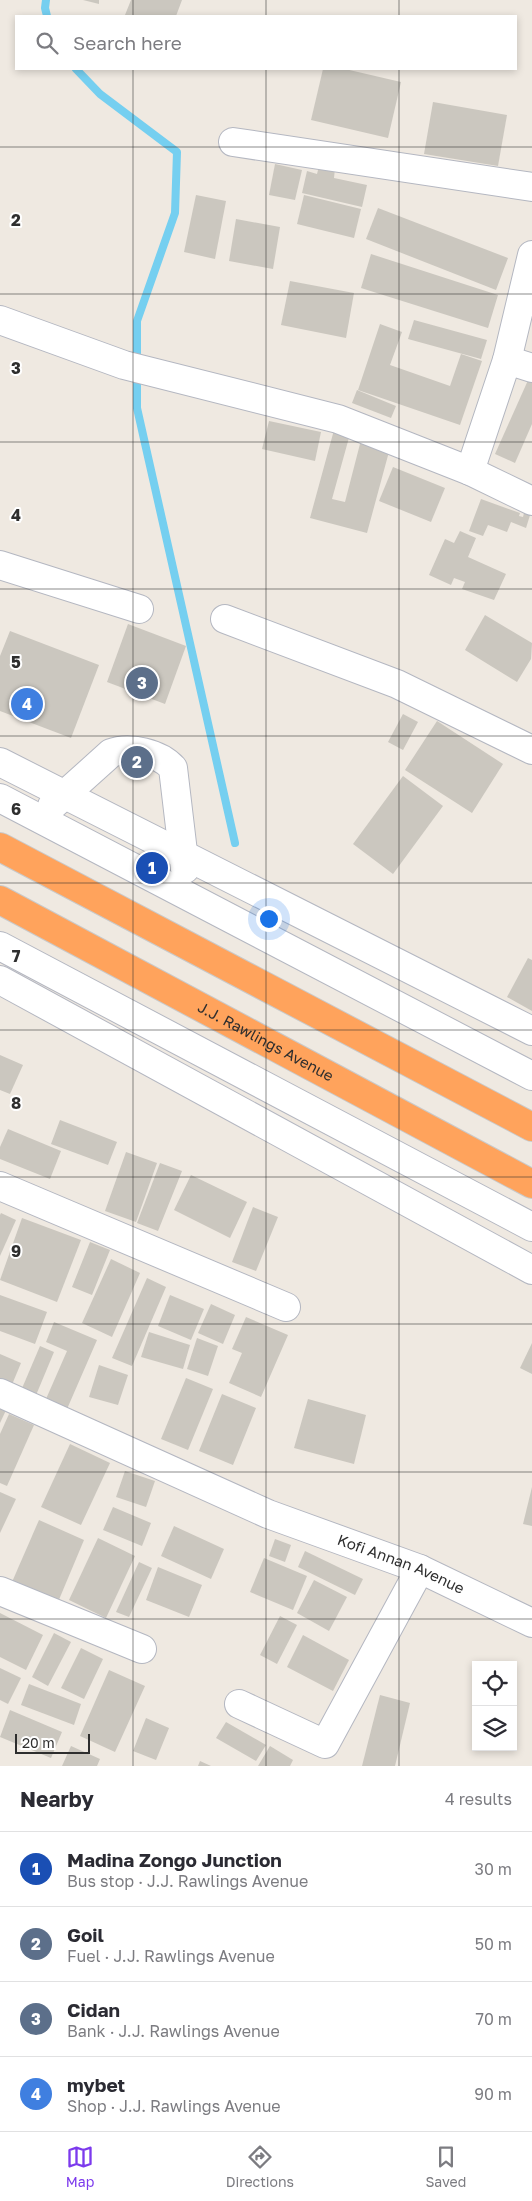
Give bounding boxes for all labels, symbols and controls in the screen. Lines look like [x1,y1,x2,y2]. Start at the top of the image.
search box [15,15,517,70]
icon: search [33,29,61,57]
text: Search here [73,31,182,54]
text: 2 [11,210,21,230]
text: 3 [11,358,21,378]
text: 4 [11,505,21,525]
text: 5 [11,652,21,672]
pin: 3 [126,664,158,702]
pin: 4 [11,685,43,723]
pin: 2 [121,743,153,781]
text: 6 [11,799,21,819]
pin: 1 [136,849,168,887]
your location [256,906,282,932]
text: 7 [12,946,21,966]
street label: J.J. Rawlings Avenue [195,997,337,1085]
text: 8 [11,1093,21,1113]
text: 9 [11,1241,21,1261]
street label: Kofi Annan Avenue [335,1530,468,1597]
map controls [472,1661,517,1751]
button: locate [472,1661,517,1706]
button: layers [472,1706,517,1751]
scale bar [15,1731,90,1754]
text: 20 m [22,1734,55,1751]
text: Nearby [20,1786,94,1812]
text: 4 results [445,1789,512,1809]
text: Madina Zongo Junction [67,1848,282,1871]
text: 1 [32,1859,40,1879]
text: 30 m [475,1859,512,1879]
text: Bus stop · J.J. Rawlings Avenue [67,1871,308,1891]
text: Goil [67,1923,104,1946]
text: 2 [31,1934,41,1954]
text: 50 m [475,1934,512,1954]
text: Fuel · J.J. Rawlings Avenue [67,1946,275,1966]
text: Cidan [67,1998,120,2021]
text: 3 [31,2009,41,2029]
text: 70 m [475,2009,512,2029]
text: Bank · J.J. Rawlings Avenue [67,2021,280,2041]
text: mybet [67,2073,125,2096]
text: 4 [31,2084,41,2104]
text: 90 m [474,2084,512,2104]
text: Shop · J.J. Rawlings Avenue [67,2096,281,2116]
tab: Map [66,2143,94,2190]
tab: Directions [226,2143,294,2190]
tab: Saved [425,2143,466,2190]

